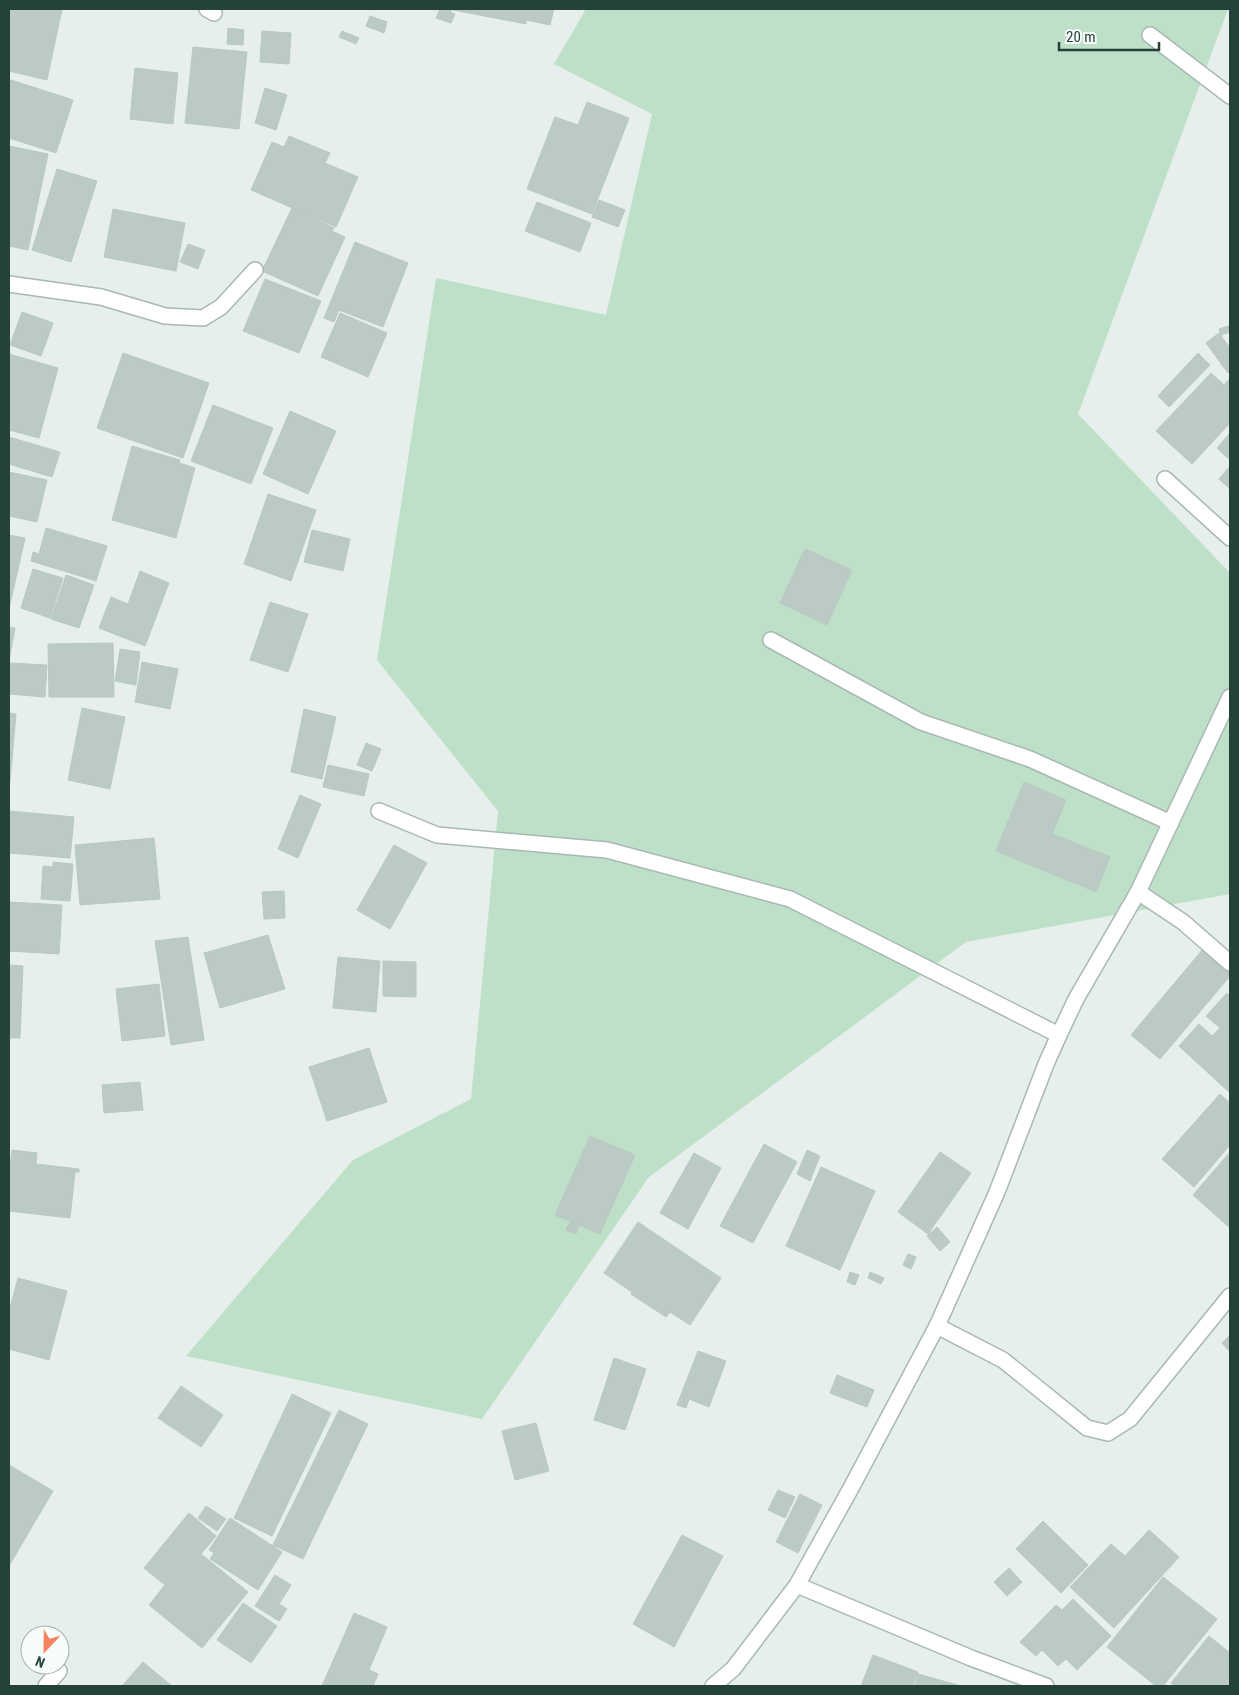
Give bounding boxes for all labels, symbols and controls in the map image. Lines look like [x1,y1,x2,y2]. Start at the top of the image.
scale bar [1059,20,1159,52]
text: 20 m [1066,28,1096,46]
north arrow [20,1625,70,1675]
text: N [33,1653,47,1671]

